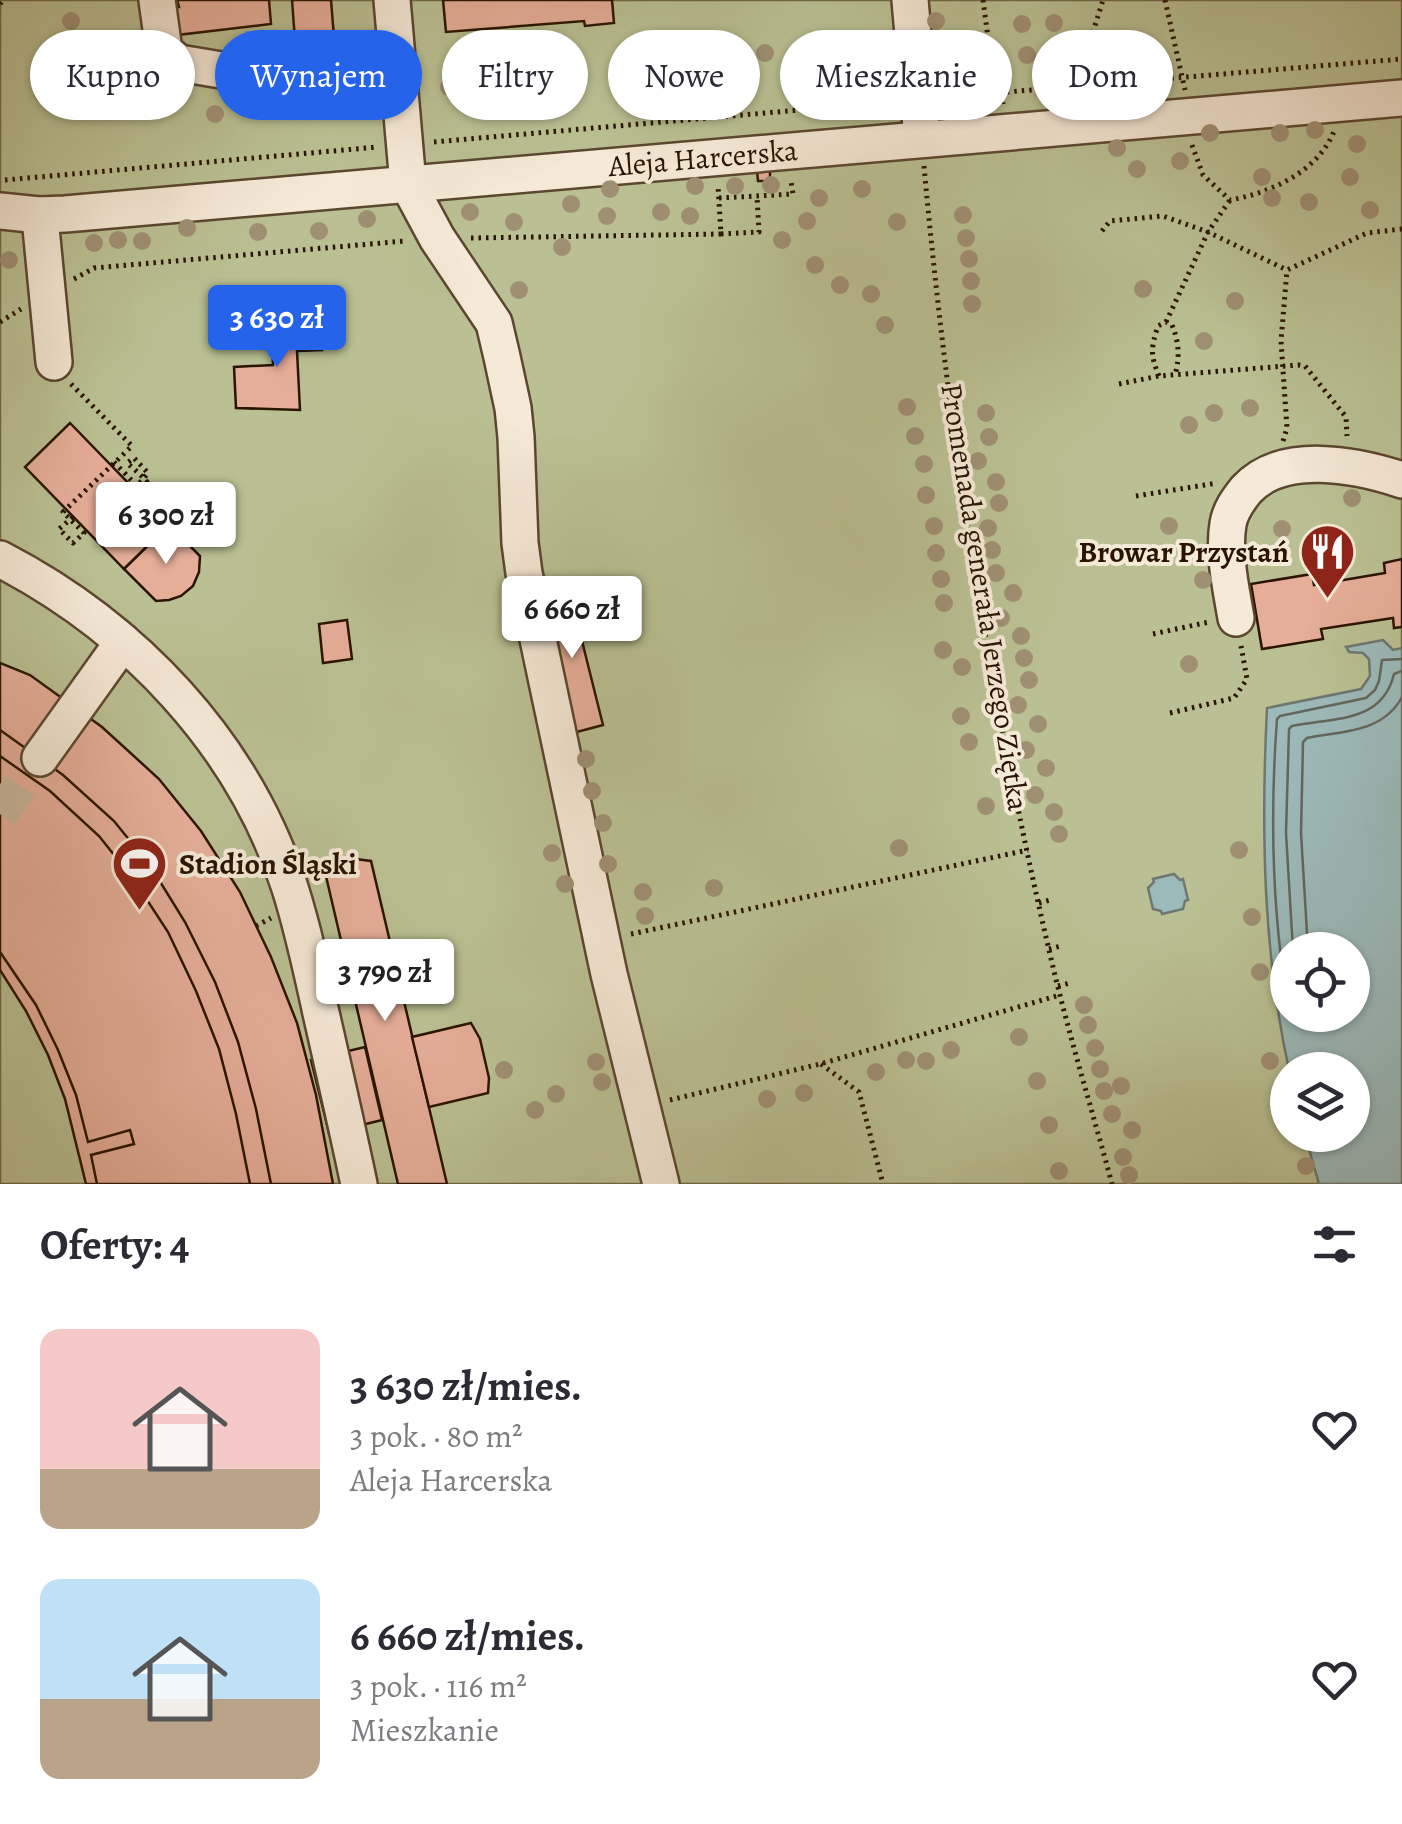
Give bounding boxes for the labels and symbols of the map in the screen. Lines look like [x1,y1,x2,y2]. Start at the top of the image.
street label: Aleja Harcerska [606,130,799,186]
pin: 3 630 zł [174,285,380,370]
street label: Promenada generała Jerzego Ziętka [931,380,1039,814]
pin: 6 300 zł [63,482,269,567]
restaurant icon: Browar Przystań [1298,522,1358,601]
place label: Browar Przystań [1078,532,1289,572]
pin: 6 660 zł [469,576,675,661]
sports icon: Stadion Śląski [110,834,170,913]
place label: Stadion Śląski [179,844,357,884]
pin: 3 790 zł [282,939,488,1024]

